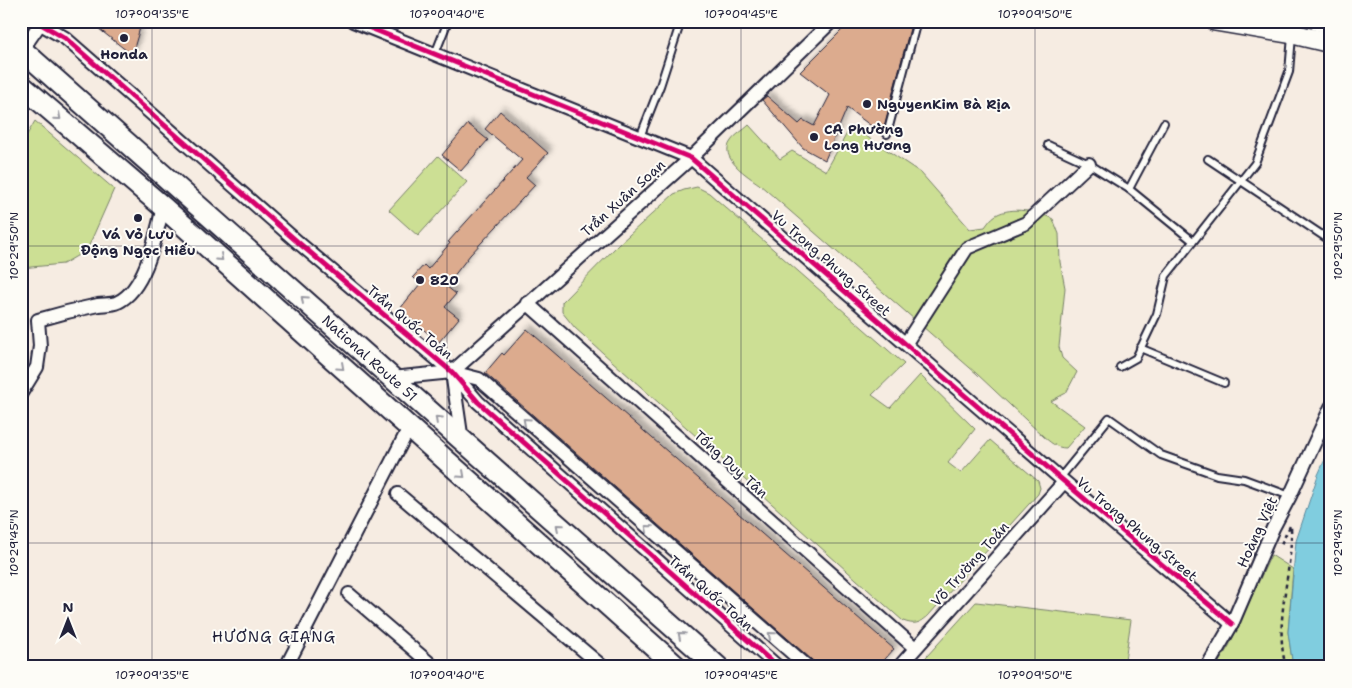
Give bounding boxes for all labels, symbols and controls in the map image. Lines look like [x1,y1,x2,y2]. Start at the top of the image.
text: 107°09'35"E [115,6,189,22]
text: 107°09'40"E [409,6,485,22]
text: 107°09'45"E [704,6,778,22]
text: 107°09'50"E [998,6,1072,22]
marker: Honda [118,32,130,44]
place label: Honda [100,45,148,63]
place label: NguyenKim Bà Rịa [877,95,1011,113]
marker: NguyenKim Bà Rịa [861,98,873,110]
one-way arrow [53,111,62,120]
place label: CA Phường Long Hương [824,120,911,154]
marker: CA Phường Long Hương [808,131,820,143]
street label: Trần Xuân Soạn [577,155,669,240]
street label: Vu Trong Phung Street [768,206,894,320]
text: 10°29'50"N [6,212,22,280]
marker: Vá Vỏ Lưu Động Ngọc Hiếu [132,212,144,224]
text: 10°29'50"N [1330,212,1346,280]
place label: Vá Vỏ Lưu Động Ngọc Hiếu [80,225,196,259]
one-way arrow [215,252,224,261]
place label: 820 [430,271,459,289]
marker: 820 [414,274,426,286]
street label: Trần Quốc Toản [364,281,457,363]
one-way arrow [300,296,309,305]
street label: National Route 51 [318,311,421,405]
one-way arrow [336,361,345,370]
one-way arrow [434,416,443,425]
one-way arrow [523,418,532,427]
street label: Tống Duy Tân [690,426,772,502]
one-way arrow [457,469,466,478]
street label: Vu Trong Phung Street [1073,473,1201,585]
street label: Hoàng Việt [1233,494,1281,570]
text: 10°29'45"N [6,509,22,577]
text: 10°29'45"N [1330,509,1346,577]
street label: Võ Trường Toản [927,518,1013,610]
one-way arrow [556,524,565,533]
one-way arrow [645,525,654,534]
street label: Trần Quốc Toản [665,551,757,635]
north arrow [42,596,92,646]
text: N [62,598,74,616]
district label: HƯƠNG GIANG [212,627,336,647]
one-way arrow [678,631,687,640]
one-way arrow [767,632,776,641]
text: 107°09'35"E [115,667,189,683]
text: 107°09'40"E [409,667,485,683]
text: 107°09'45"E [704,667,778,683]
text: 107°09'50"E [998,667,1072,683]

